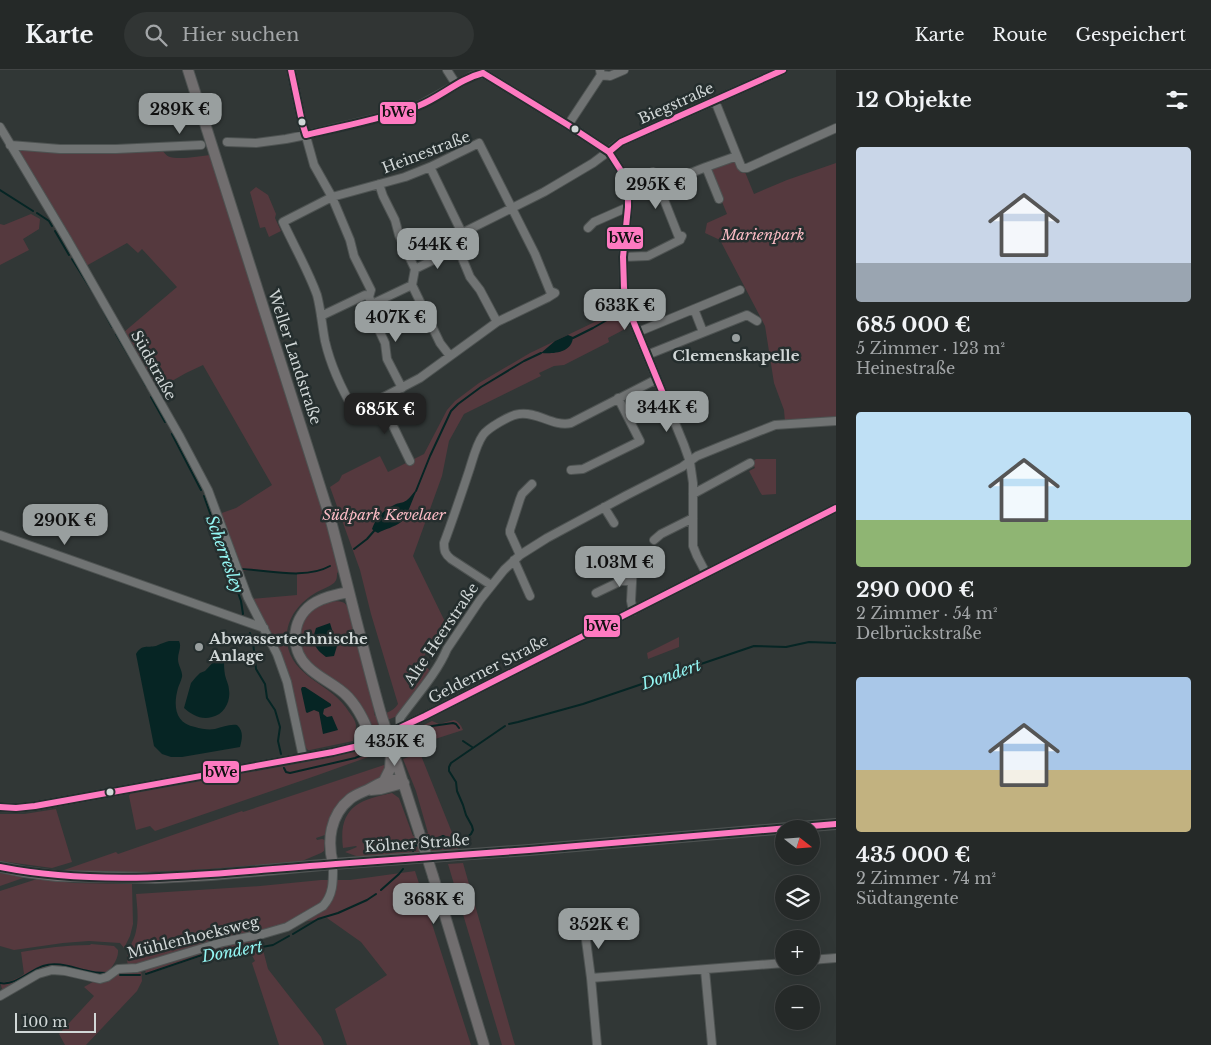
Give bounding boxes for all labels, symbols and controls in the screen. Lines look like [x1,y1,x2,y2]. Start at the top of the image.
search box [124,12,474,57]
text: Karte [25,20,94,49]
icon: search [142,21,170,49]
text: Hier suchen [182,23,299,46]
text: Karte [915,24,964,46]
text: Route [992,24,1047,46]
text: Gespeichert [1075,24,1186,46]
street label: Biegstraße [635,78,717,128]
icon: filters [1163,86,1191,114]
text: 12 Objekte [856,87,972,113]
pin: 289K € [139,92,221,135]
text: 289K € [150,99,210,119]
line badge: bWe [379,101,417,125]
text: bWe [381,103,414,121]
unlabelled marker [297,117,307,127]
unlabelled marker [570,124,580,134]
street label: Heinestraße [379,126,473,178]
pin: 295K € [615,168,697,210]
text: 295K € [626,174,686,194]
icon: home [979,180,1069,270]
park label: Marienpark [720,225,805,244]
line badge: bWe [606,226,644,250]
pin: 544K € [397,228,479,270]
text: bWe [608,229,641,247]
text: 544K € [408,234,468,254]
street label: Weller Landstraße [264,286,326,427]
pin: 633K € [584,288,666,331]
text: 633K € [595,295,655,315]
pin: 407K € [355,300,437,343]
text: 407K € [366,307,426,327]
text: 685 000 € [856,312,971,338]
street label: Südstraße [127,327,181,403]
marker: Clemenskapelle [730,332,742,344]
text: 5 Zimmer · 123 m² [856,338,1005,358]
place label: Clemenskapelle [673,346,800,365]
text: Heinestraße [856,358,955,378]
pin: 344K € [626,390,708,433]
pin: 685K € [344,392,426,435]
text: 344K € [637,397,697,417]
text: 685K € [355,399,415,419]
icon: home [979,445,1069,535]
pin: 290K € [24,504,106,546]
park label: Südpark Kevelaer [322,505,447,524]
text: 290K € [34,510,96,530]
water label: Scherresley [202,512,249,596]
pin: 1.03M € [574,546,666,588]
text: 1.03M € [586,552,654,572]
text: 290 000 € [856,577,974,603]
street label: Alte Heerstraße [399,579,482,690]
text: 2 Zimmer · 54 m² [856,603,997,623]
line badge: bWe [583,614,621,638]
text: bWe [585,617,618,635]
text: Delbrückstraße [856,623,982,643]
place label: Abwassertechnische Anlage [208,629,368,665]
street label: Gelderner Straße [425,631,551,707]
marker: Abwassertechnische Anlage [193,641,205,653]
water label: Dondert [638,654,704,694]
icon: home [979,710,1069,800]
pin: 435K € [354,724,436,767]
text: 435K € [365,731,425,751]
line badge: bWe [202,760,240,784]
text: bWe [204,763,237,781]
unlabelled marker [105,787,115,797]
north arrow [775,820,820,865]
map controls [775,820,820,1030]
street label: Kölner Straße [364,830,470,856]
text: 435 000 € [856,842,971,868]
text: 2 Zimmer · 74 m² [856,868,996,888]
button: layers [775,875,820,920]
pin: 368K € [393,882,475,925]
text: Südtangente [856,888,959,908]
text: 368K € [404,889,464,909]
pin: 352K € [558,908,640,950]
street label: Mühlenhoeksweg [125,911,262,963]
text: 352K € [569,914,629,934]
button: + [775,930,820,975]
water label: Dondert [199,936,264,966]
button: − [775,985,820,1030]
scale bar [15,1010,96,1033]
text: 100 m [22,1013,67,1031]

